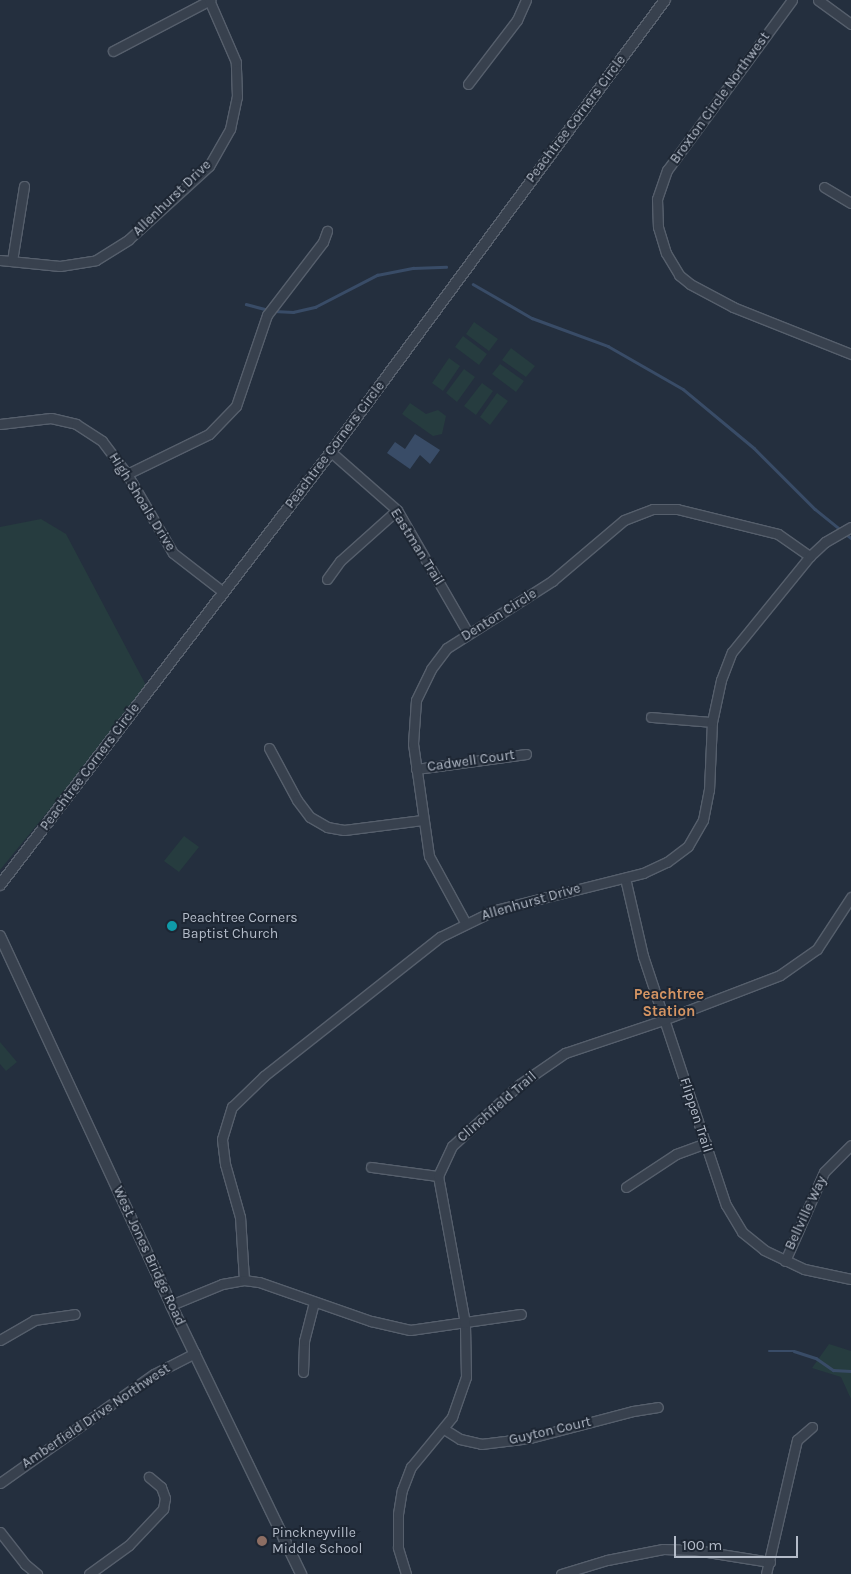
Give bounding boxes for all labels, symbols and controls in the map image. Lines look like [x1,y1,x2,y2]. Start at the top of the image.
street label: Broxton Circle Northwest [667,29,773,167]
street label: Peachtree Corners Circle [523,52,629,186]
street label: Allenhurst Drive [129,156,215,240]
street label: Peachtree Corners Circle [282,378,388,512]
street label: High Shoals Drive [105,450,179,554]
street label: Eastman Trail [387,505,447,589]
street label: Denton Circle [458,585,540,645]
street label: Peachtree Corners Circle [37,700,143,834]
street label: Cadwell Court [426,747,516,775]
street label: Allenhurst Drive [480,880,582,924]
place label: Peachtree Corners Baptist Church [182,910,298,942]
marker: Peachtree Corners Baptist Church [166,920,178,932]
district label: Peachtree Station [634,985,704,1020]
street label: Clinchfield Trail [454,1068,540,1146]
street label: Flippen Trail [676,1076,716,1154]
street label: Bellville Way [782,1173,830,1253]
street label: West Jones Bridge Road [109,1184,189,1328]
street label: Amberfield Drive Northwest [19,1360,173,1472]
street label: Guyton Court [507,1413,593,1449]
place label: Pinckneyville Middle School [272,1525,362,1558]
scale bar [676,1526,800,1558]
marker: Pinckneyville Middle School [256,1535,268,1547]
text: 100 m [682,1536,722,1554]

